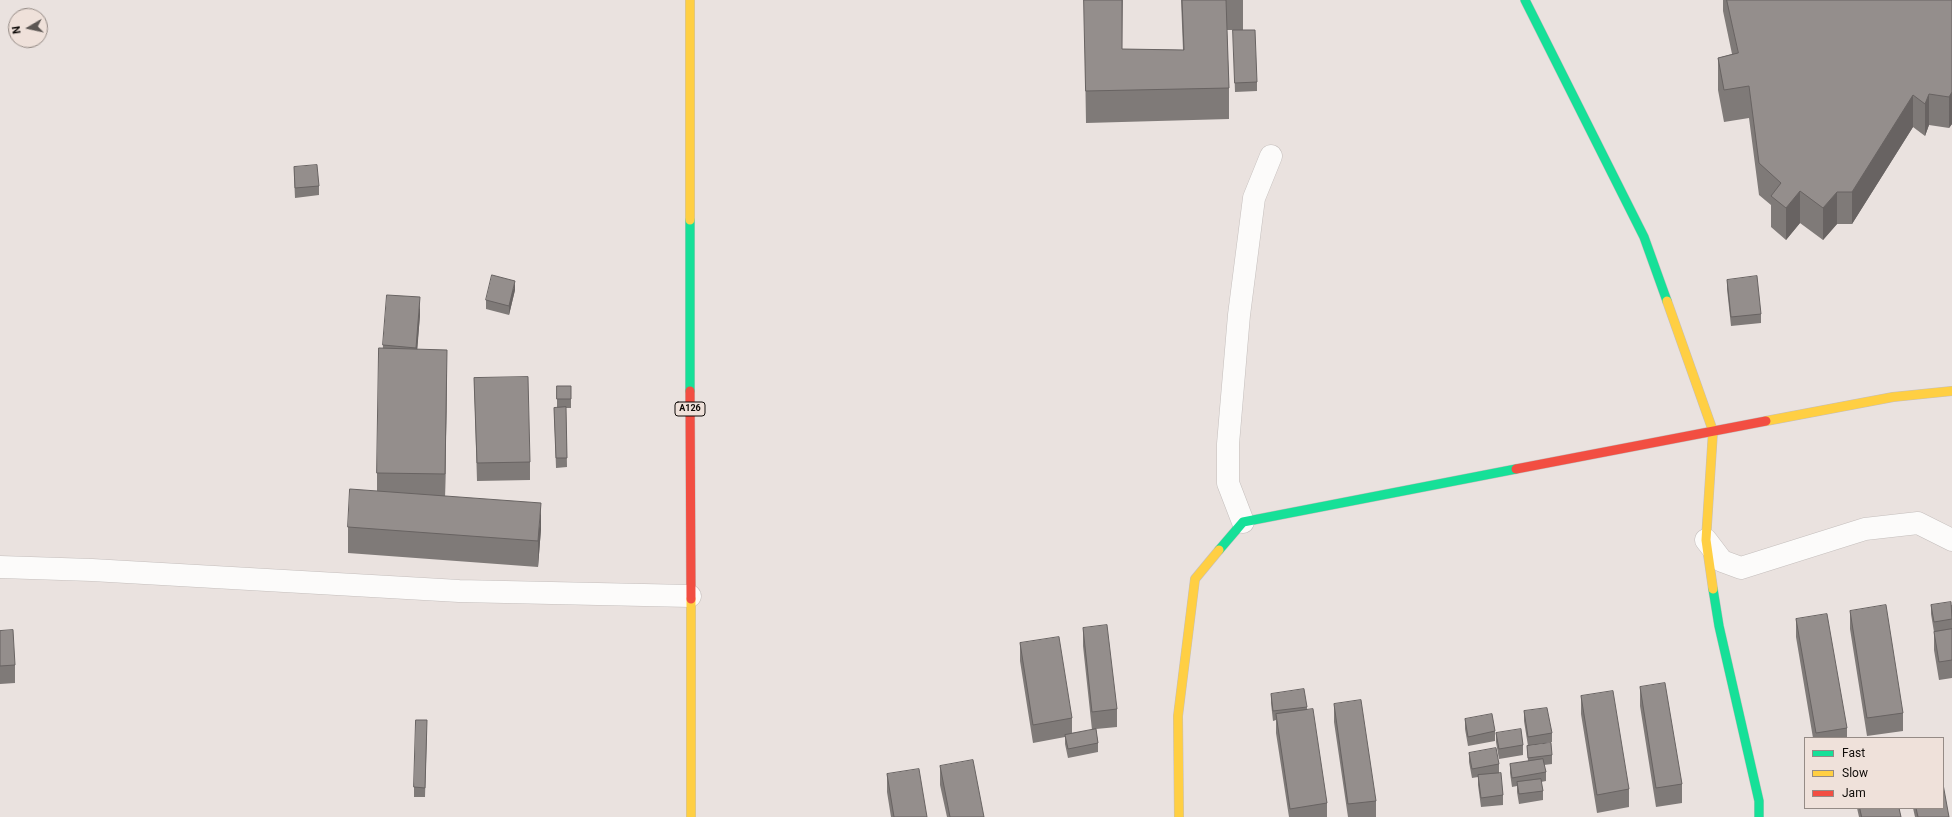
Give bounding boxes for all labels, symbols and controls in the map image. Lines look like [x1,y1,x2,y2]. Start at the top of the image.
north arrow [8,8,48,48]
text: N [10,25,24,35]
road number: A126 [675,402,705,416]
legend [1804,737,1944,809]
text: Fast [1842,746,1865,760]
text: Slow [1842,766,1868,780]
text: Jam [1842,786,1866,800]

